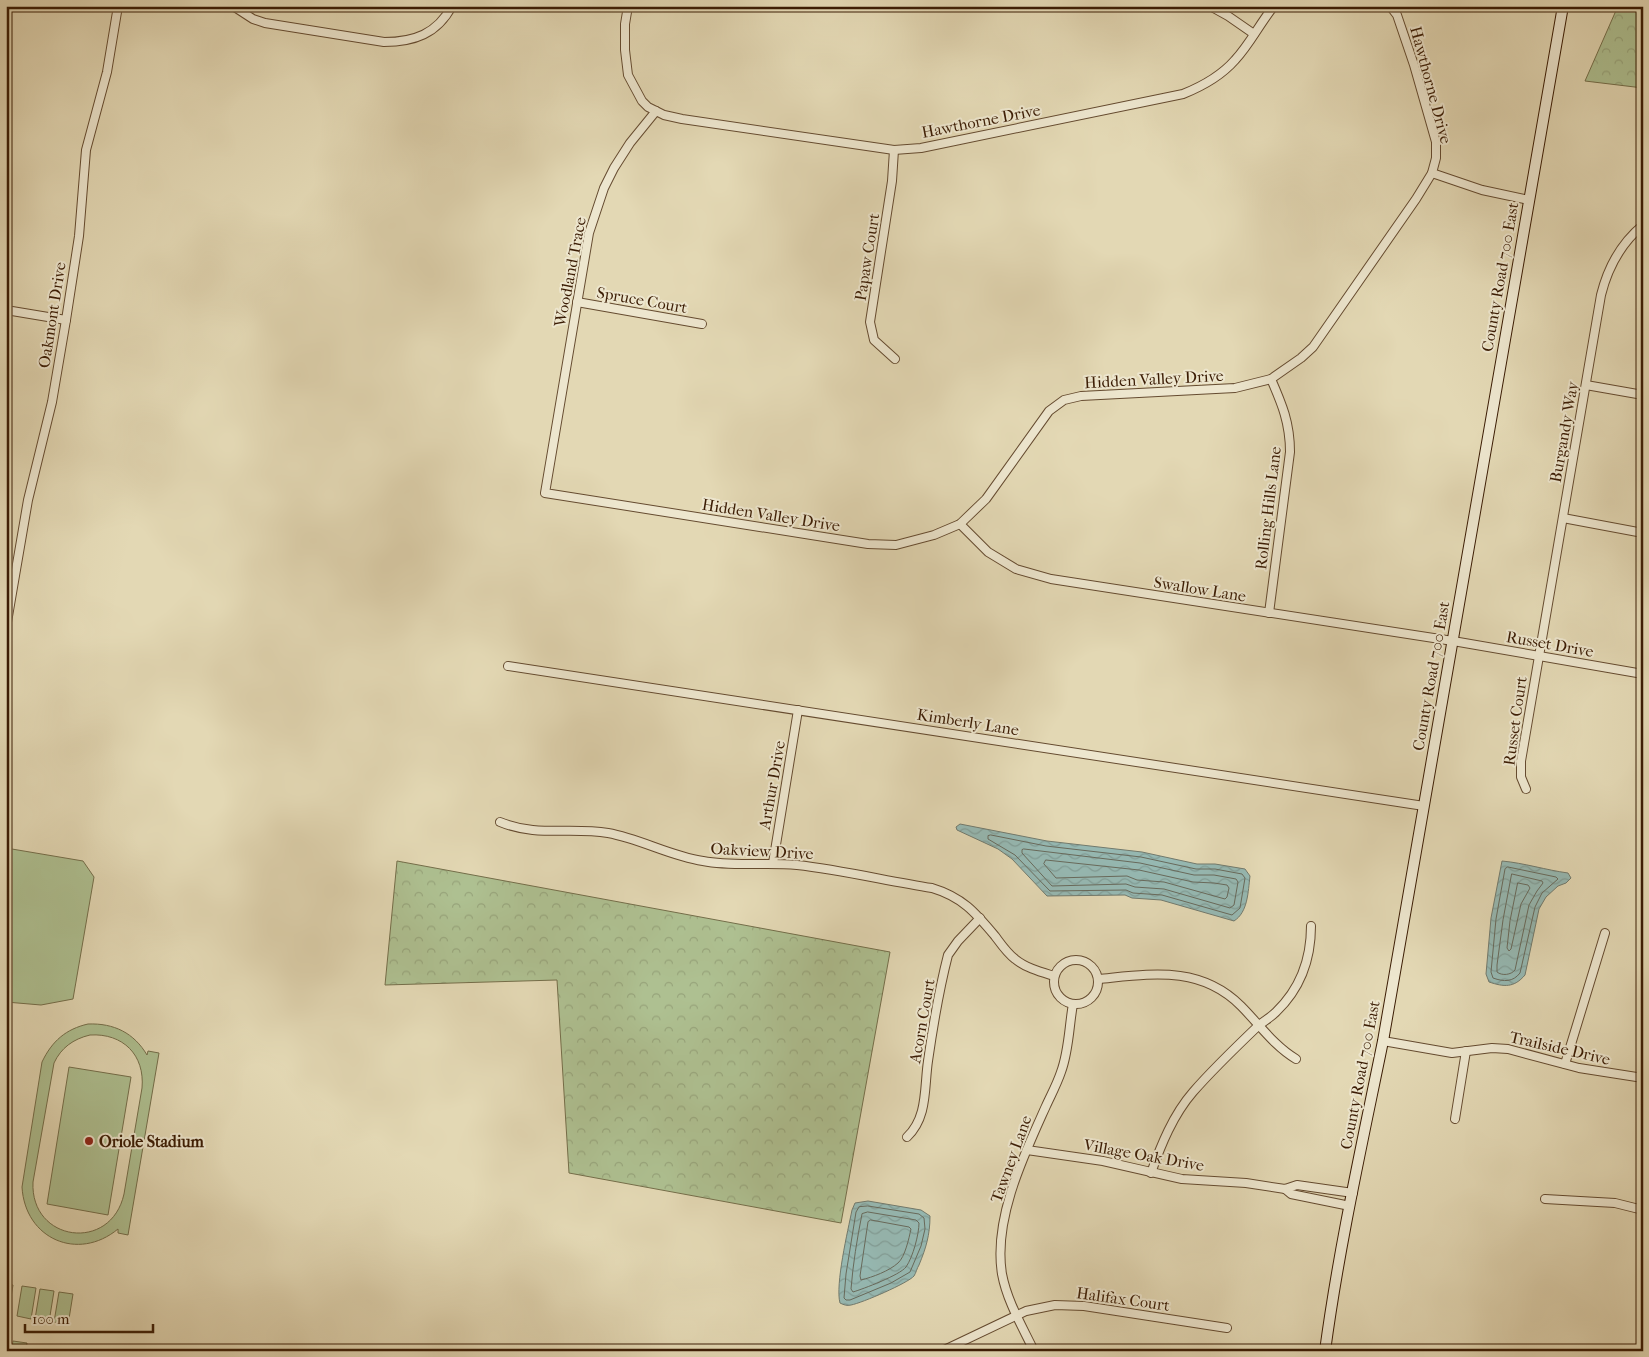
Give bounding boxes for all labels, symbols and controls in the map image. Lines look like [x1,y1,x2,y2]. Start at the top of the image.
street label: Hawthorne Drive [1406,24,1456,146]
street label: Hawthorne Drive [920,100,1042,142]
street label: County Road 700 East [1478,201,1523,353]
street label: Papaw Court [851,212,883,302]
street label: Woodland Trace [550,215,590,330]
street label: Oakmont Drive [34,261,70,369]
street label: Spruce Court [595,283,689,317]
street label: Hidden Valley Drive [1084,366,1224,392]
street label: Burgandy Way [1546,380,1582,484]
street label: Rolling Hills Lane [1251,445,1285,571]
street label: Hidden Valley Drive [701,495,842,535]
street label: Swallow Lane [1152,572,1248,606]
street label: County Road 700 East [1409,600,1454,752]
street label: Russet Drive [1505,627,1595,661]
street label: Russet Court [1499,675,1531,767]
street label: Kimberly Lane [916,705,1020,739]
street label: Arthur Drive [755,739,789,832]
street label: Oakview Drive [710,839,814,863]
street label: Acorn Court [905,977,939,1066]
street label: County Road 700 East [1336,999,1384,1151]
street label: Trailside Drive [1508,1027,1612,1069]
street label: Tawney Lane [986,1113,1036,1205]
place label: Oriole Stadium [99,1132,204,1151]
marker: Oriole Stadium [83,1135,95,1147]
street label: Village Oak Drive [1081,1135,1206,1175]
street label: Halifax Court [1075,1283,1171,1315]
scale bar [25,1302,152,1334]
text: 100 m [32,1310,70,1328]

